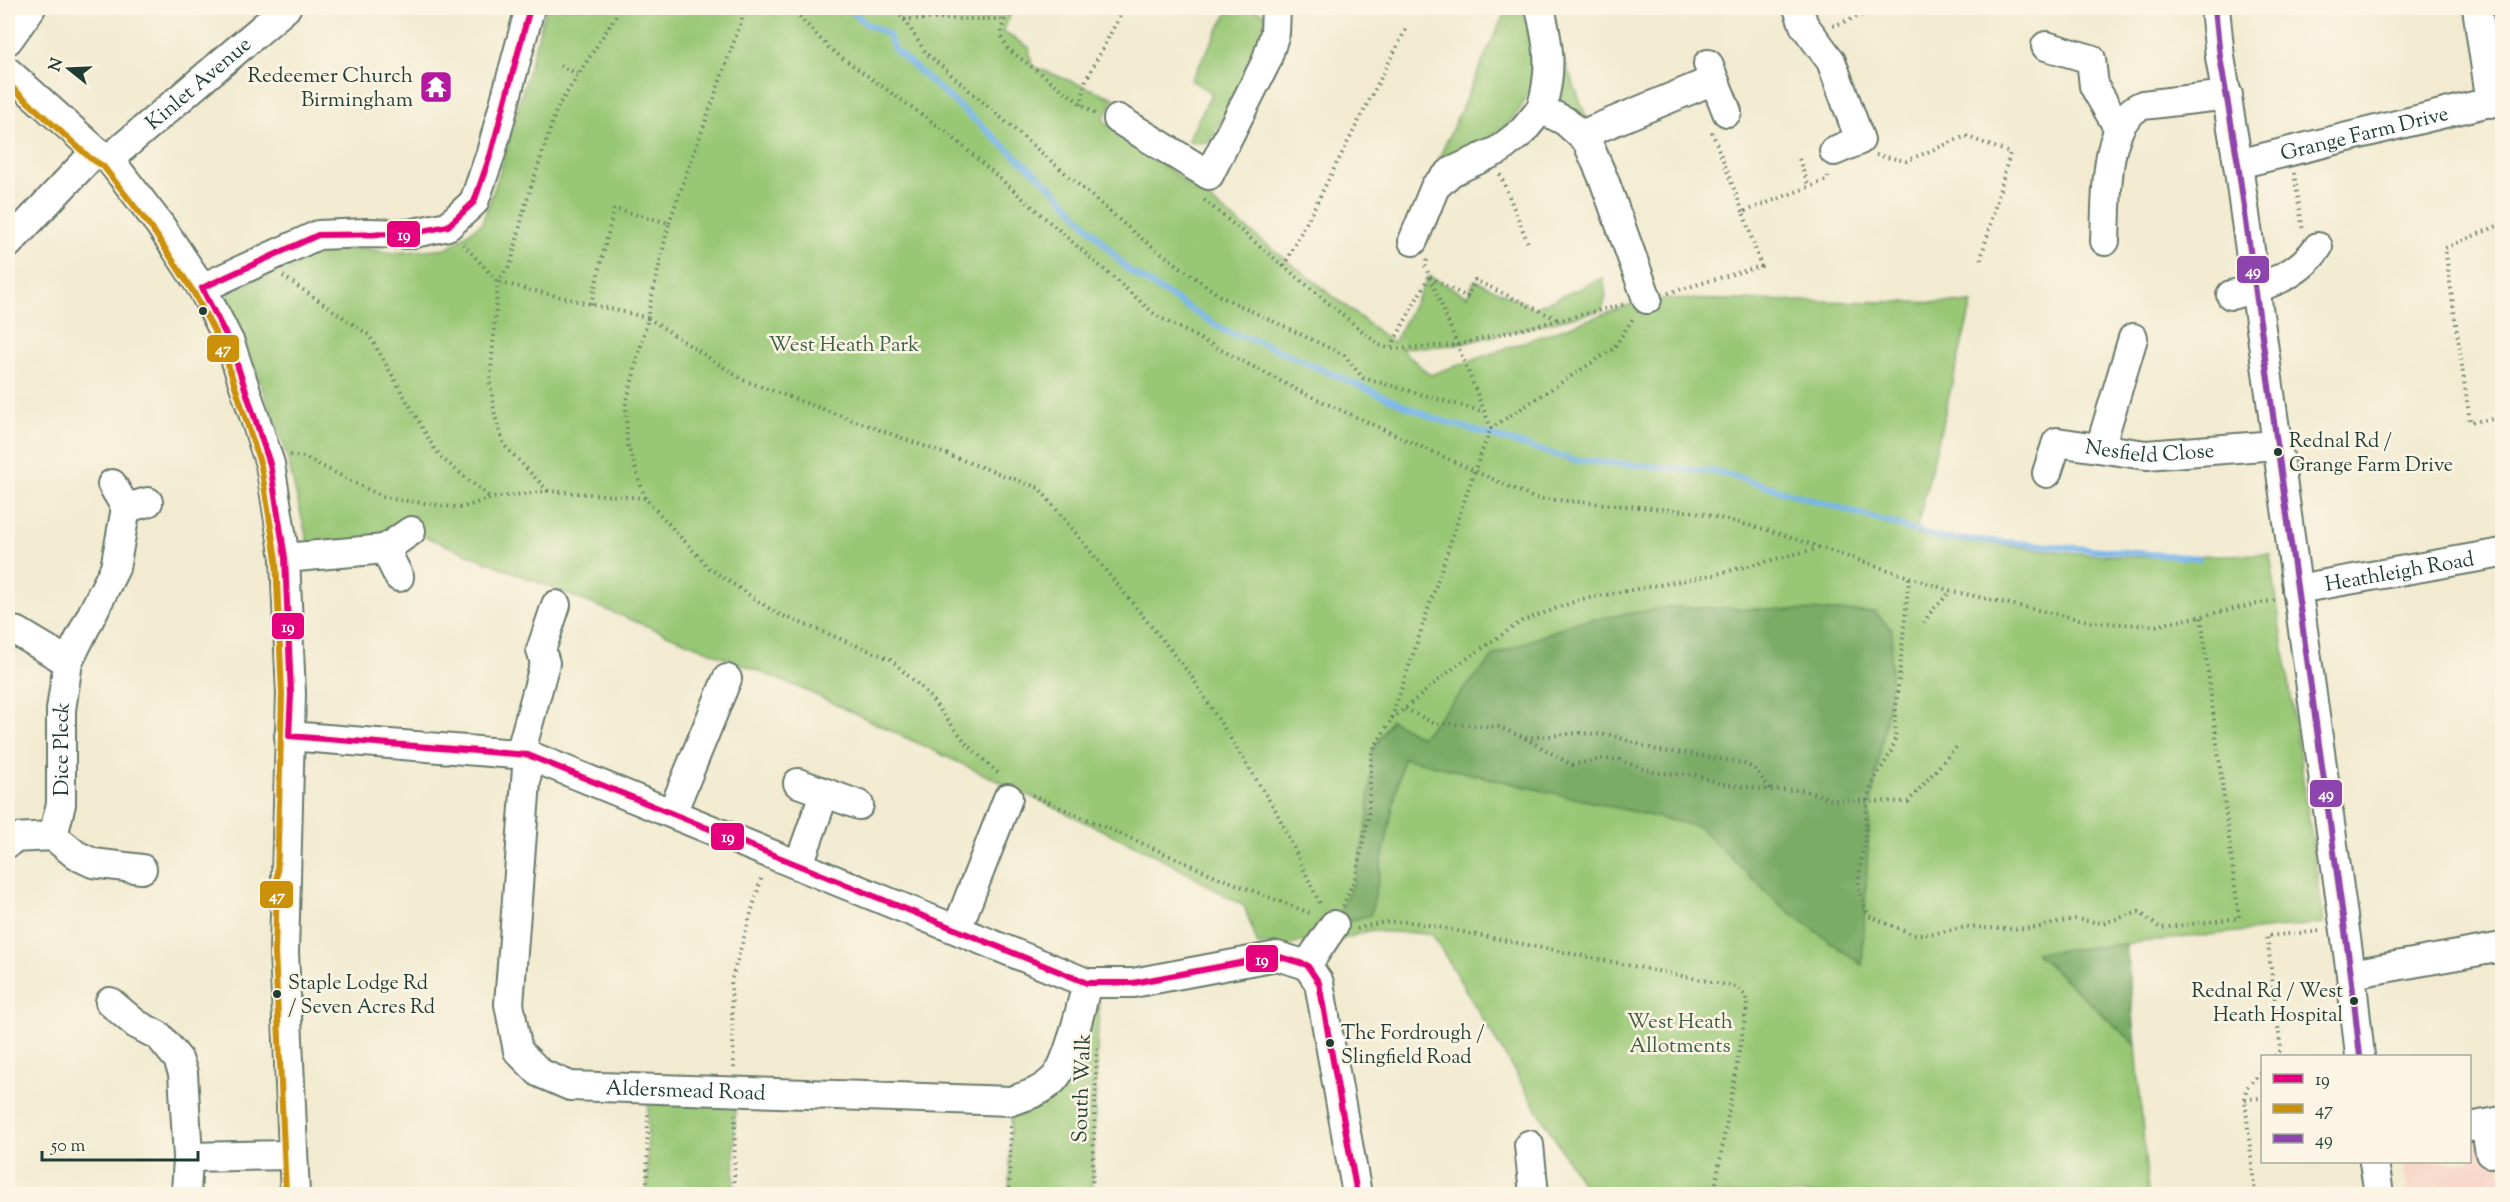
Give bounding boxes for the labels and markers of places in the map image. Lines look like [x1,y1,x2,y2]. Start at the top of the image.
place label: Redeemer Church Birmingham [247,62,413,116]
temple icon: Redeemer Church Birmingham [418,69,454,105]
unlabelled marker [197,305,209,317]
place label: Rednal Rd / Grange Farm Drive [2289,428,2453,481]
marker: Rednal Rd / Grange Farm Drive [2272,446,2284,458]
place label: Staple Lodge Rd / Seven Acres Rd [288,970,435,1023]
place label: Rednal Rd / West Heath Hospital [2192,978,2343,1031]
marker: Staple Lodge Rd / Seven Acres Rd [271,988,283,1000]
marker: Rednal Rd / West Heath Hospital [2348,995,2360,1007]
place label: The Fordrough / Slingfield Road [1341,1020,1485,1073]
marker: The Fordrough / Slingfield Road [1324,1037,1336,1049]

